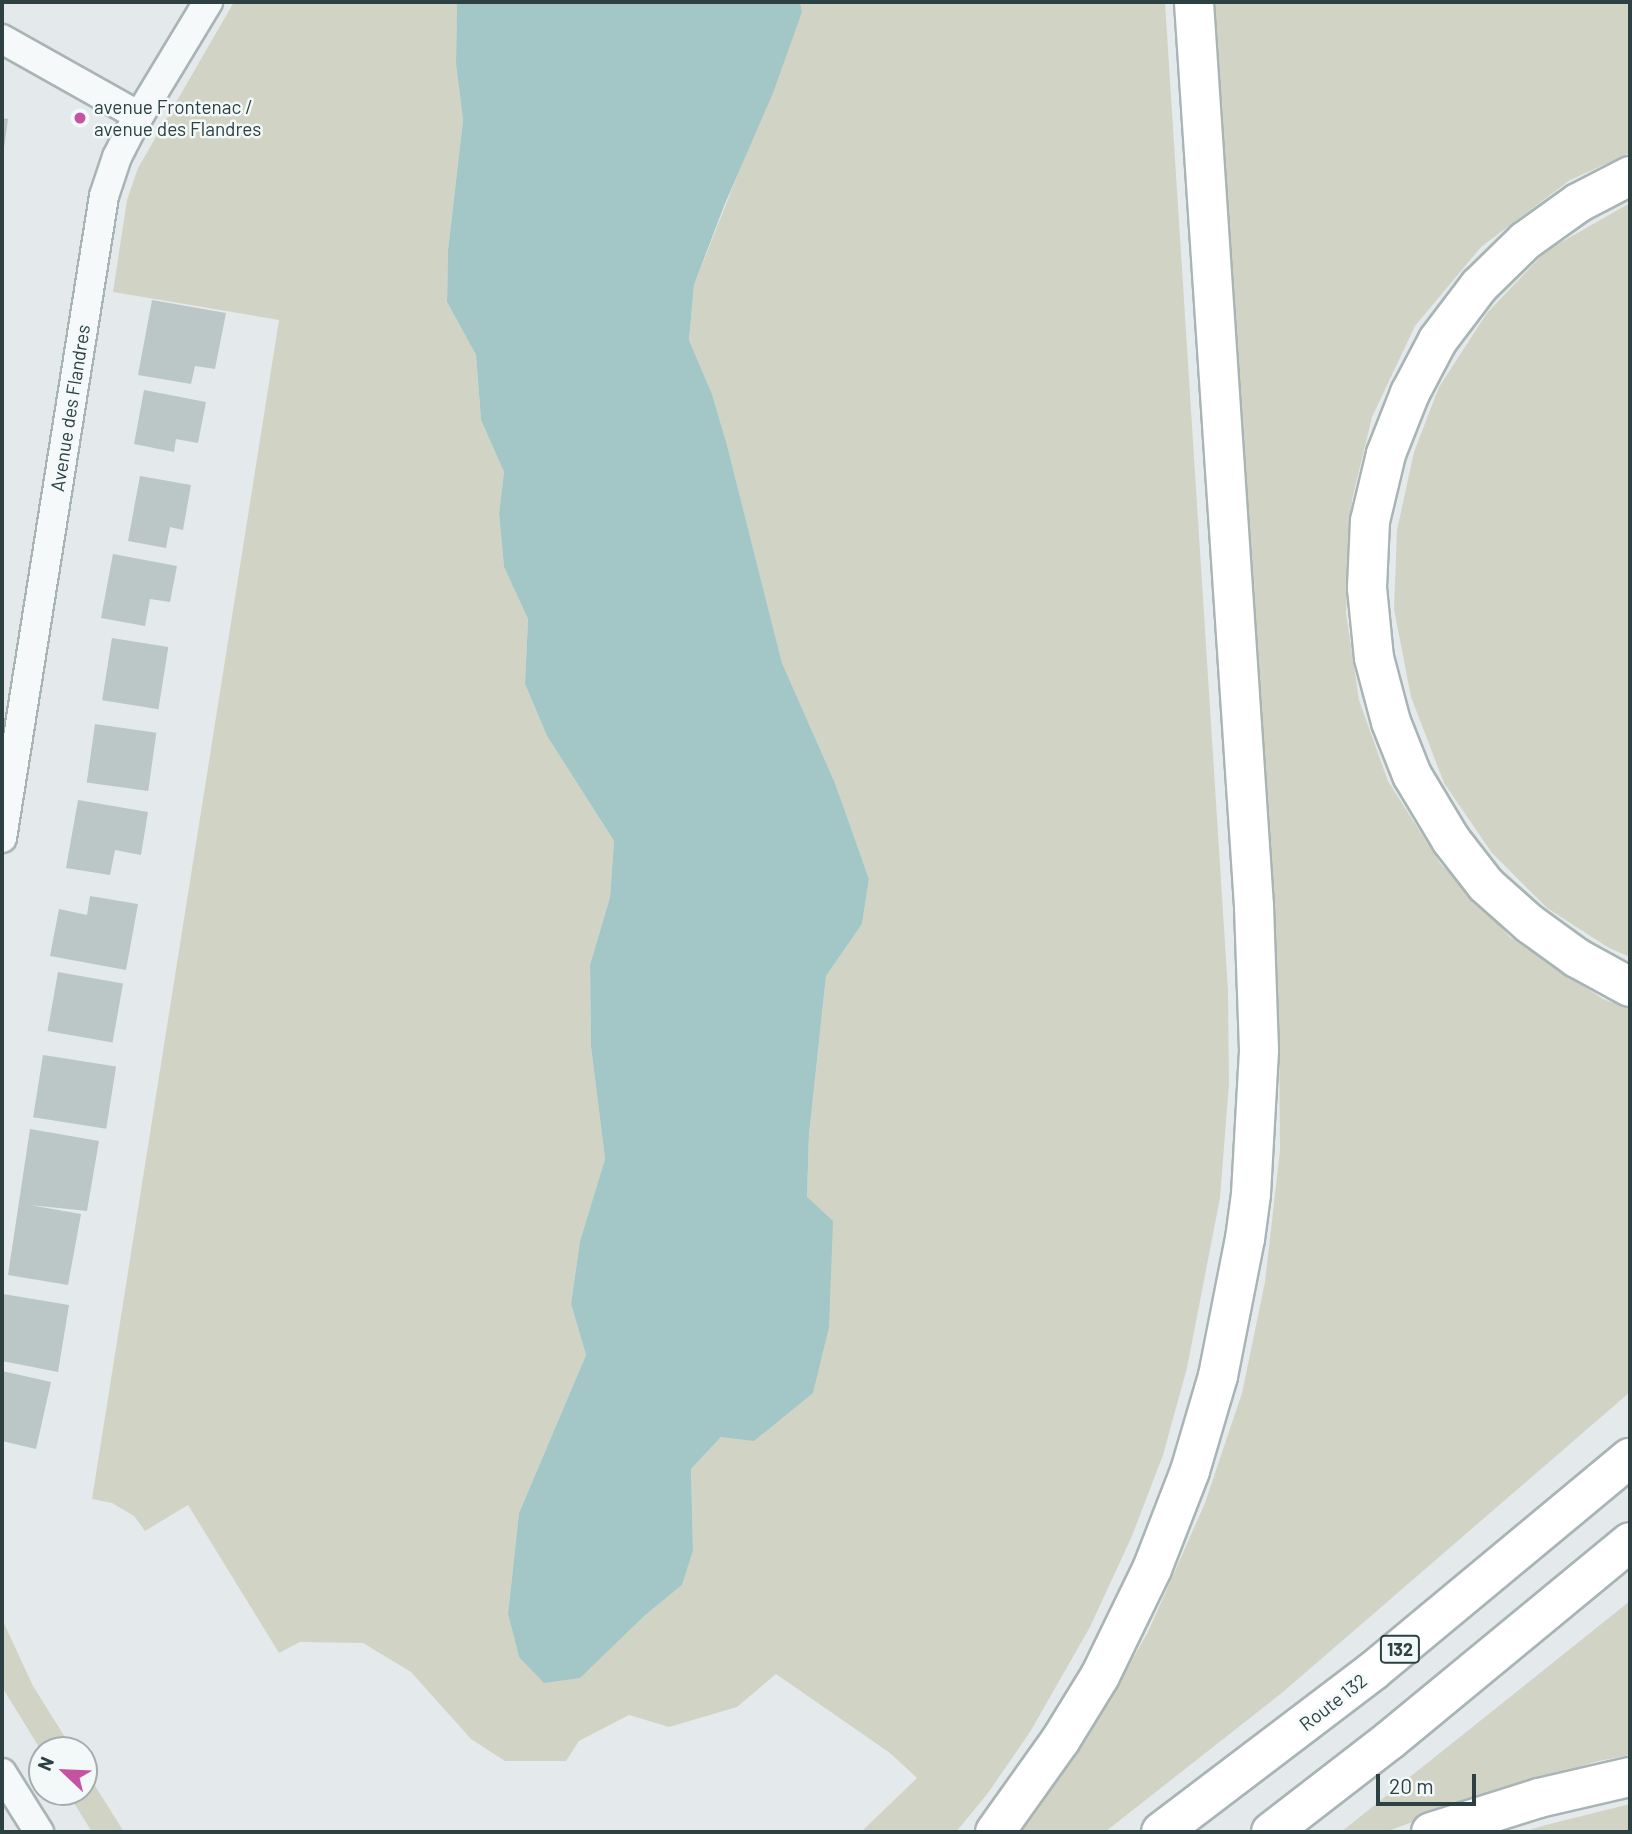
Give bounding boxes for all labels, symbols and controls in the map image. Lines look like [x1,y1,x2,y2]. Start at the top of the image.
place label: avenue Frontenac / avenue des Flandres [94,96,261,140]
marker: avenue Frontenac / avenue des Flandres [72,110,88,126]
street label: Avenue des Flandres [46,323,94,493]
road number: 132 [1379,1634,1421,1664]
street label: Route 132 [1295,1669,1371,1735]
north arrow [28,1736,98,1806]
text: N [32,1753,58,1774]
scale bar [1380,1760,1480,1804]
text: 20 m [1389,1773,1434,1798]

